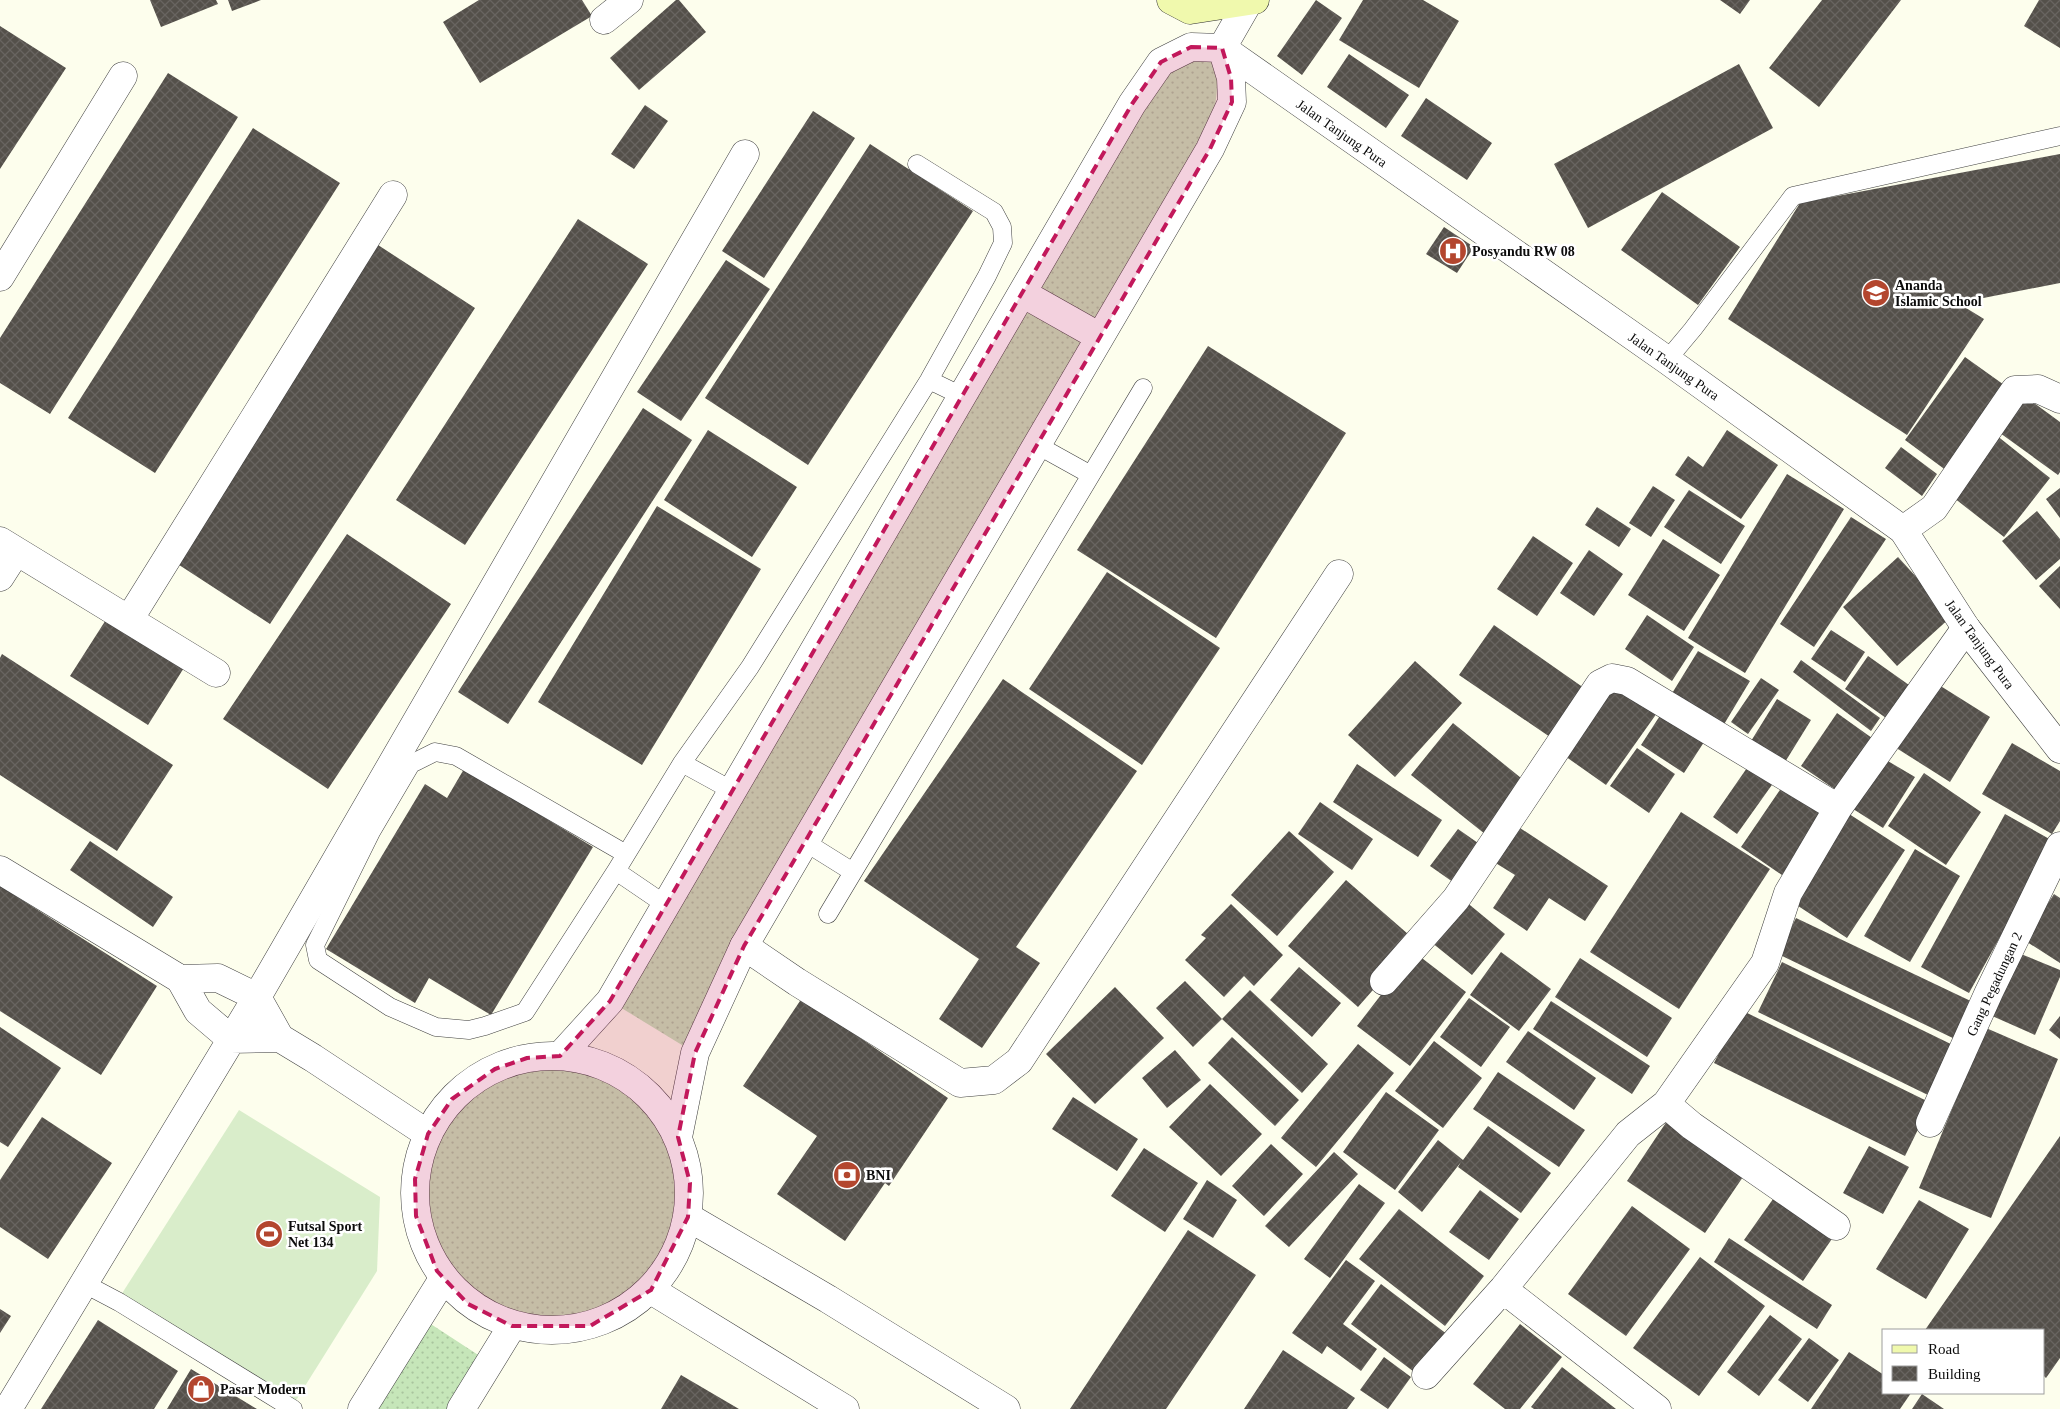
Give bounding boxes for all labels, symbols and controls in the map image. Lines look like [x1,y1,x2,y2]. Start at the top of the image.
street label: Jalan Tanjung Pura [1294,97,1390,171]
hospital icon: Posyandu RW 08 [1438,236,1468,266]
place label: Posyandu RW 08 [1472,244,1575,259]
school or university icon: Ananda Islamic School [1861,278,1891,308]
place label: Ananda Islamic School [1895,278,1982,309]
street label: Jalan Tanjung Pura [1626,330,1722,404]
street label: Jalan Tanjung Pura [1942,597,2018,693]
street label: Gang Pegadungan 2 [1964,930,2025,1038]
bank icon: BNI [832,1160,862,1190]
place label: BNI [866,1168,891,1183]
sports icon: Futsal Sport Net 134 [254,1219,284,1249]
place label: Futsal Sport Net 134 [288,1219,363,1250]
legend [1882,1329,2045,1394]
text: Road [1928,1341,1960,1357]
text: Building [1928,1366,1981,1382]
shop icon: Pasar Modern [186,1374,216,1404]
place label: Pasar Modern [220,1382,306,1397]

